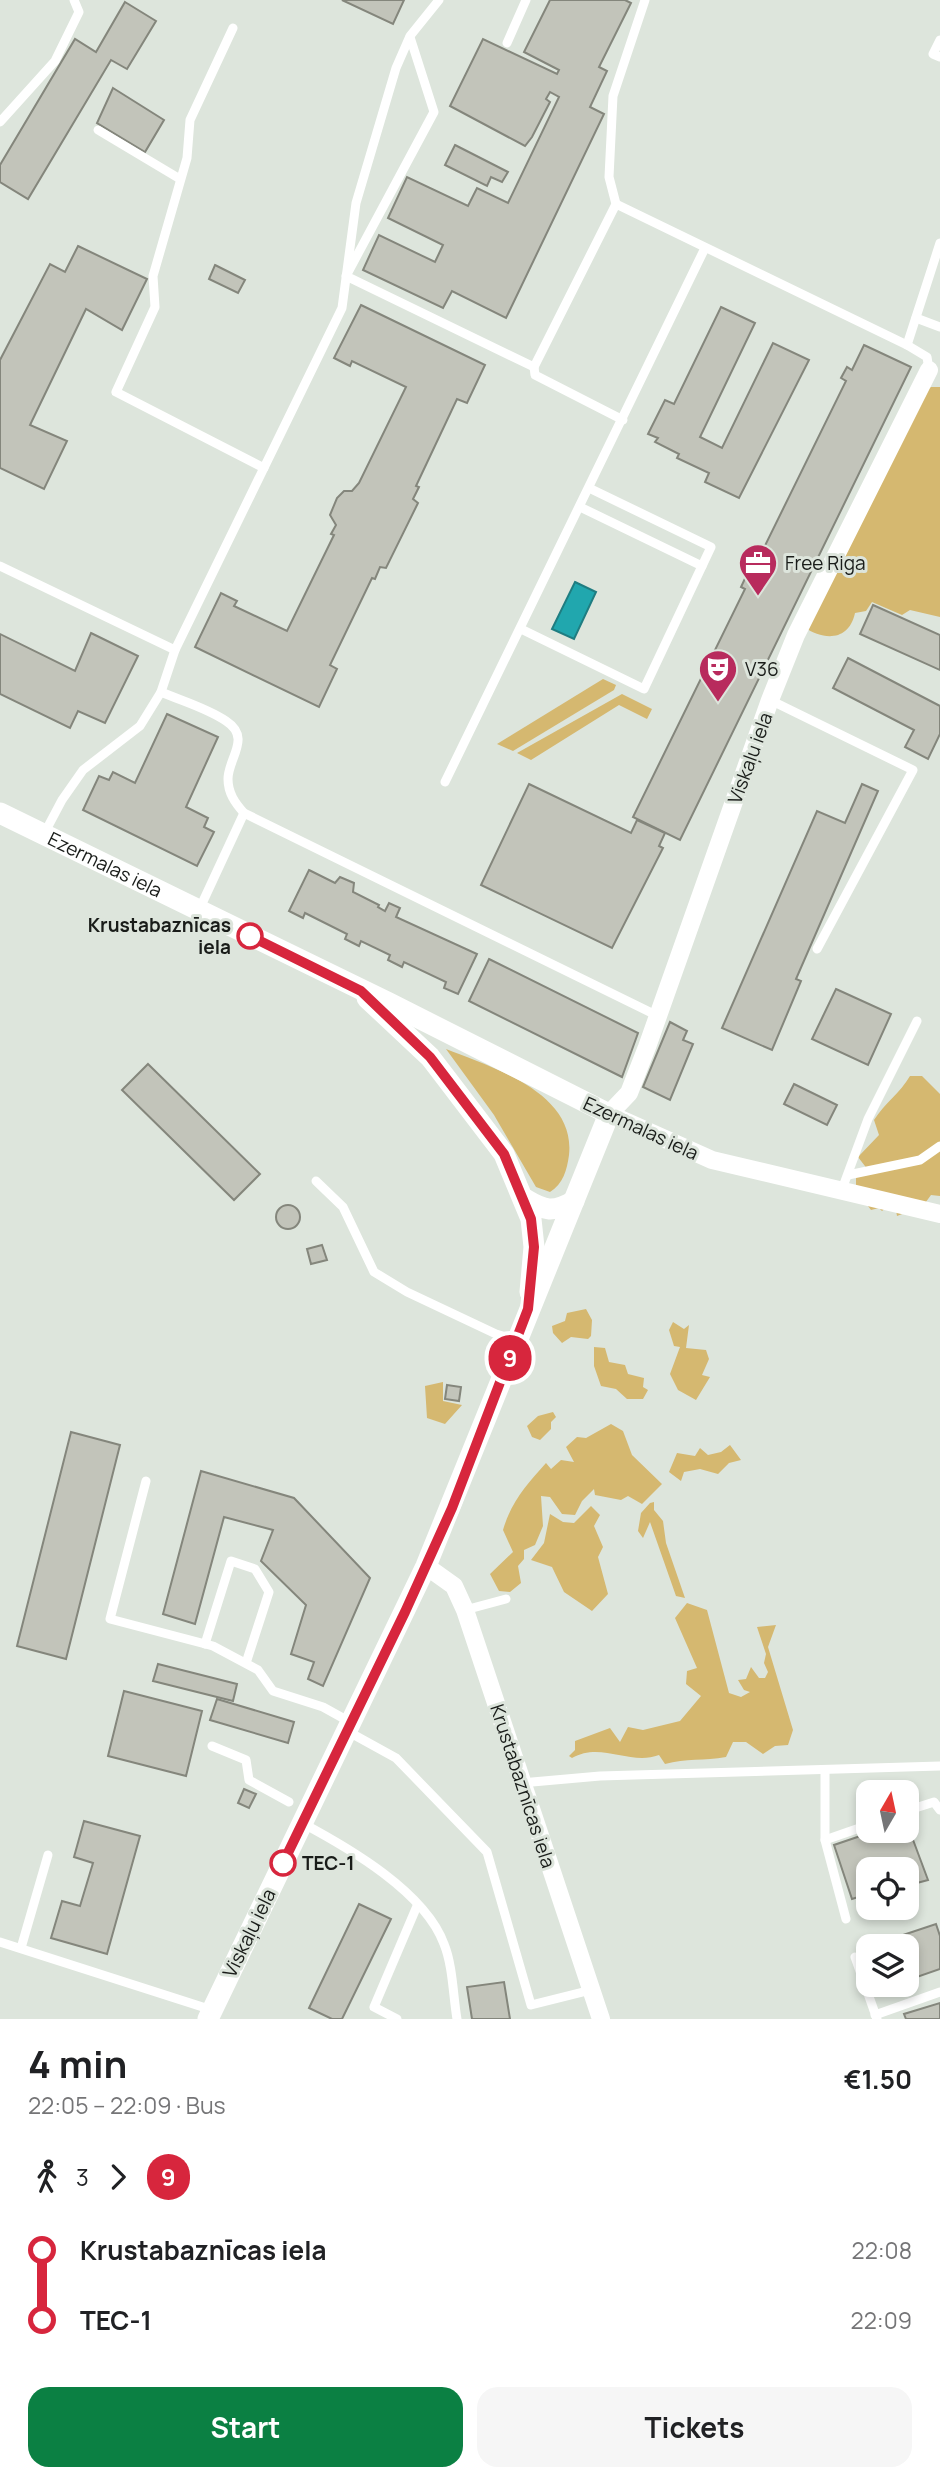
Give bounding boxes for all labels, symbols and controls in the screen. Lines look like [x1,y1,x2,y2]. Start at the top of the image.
office icon: Free Riga [737,542,779,597]
place label: Free Riga [785,550,865,576]
theatre icon: V36 [697,648,739,703]
place label: V36 [745,656,779,682]
street label: Viskaļu iela [721,709,779,807]
street label: Ezermalas iela [44,825,167,903]
place label: Krustabaznīcas iela [88,912,231,960]
marker: Krustabaznīcas iela [237,923,263,949]
street label: Ezermalas iela [579,1090,703,1166]
line badge: 9 [487,1335,533,1381]
text: 9 [503,1341,517,1374]
street label: Krustabaznīcas iela [484,1701,562,1871]
north arrow [856,1780,919,1843]
map controls [856,1780,919,1997]
marker: TEC-1 [270,1850,296,1876]
place label: TEC-1 [302,1850,355,1876]
button: locate [856,1857,919,1920]
street label: Viskaļu iela [216,1884,282,1982]
button: layers [856,1934,919,1997]
text: 4 min [28,2037,127,2089]
text: €1.50 [844,2061,912,2097]
text: 22:05 – 22:09 · Bus [28,2089,226,2121]
icon: walk [28,2158,66,2196]
icon: forward [99,2158,137,2196]
text: 9 [161,2160,176,2193]
text: 3 [76,2161,89,2193]
text: Krustabaznīcas iela [80,2232,326,2268]
text: 22:08 [852,2234,912,2266]
text: TEC-1 [80,2302,152,2338]
text: 22:09 [851,2304,912,2336]
button: Start [28,2387,463,2467]
button: Tickets [477,2387,912,2467]

